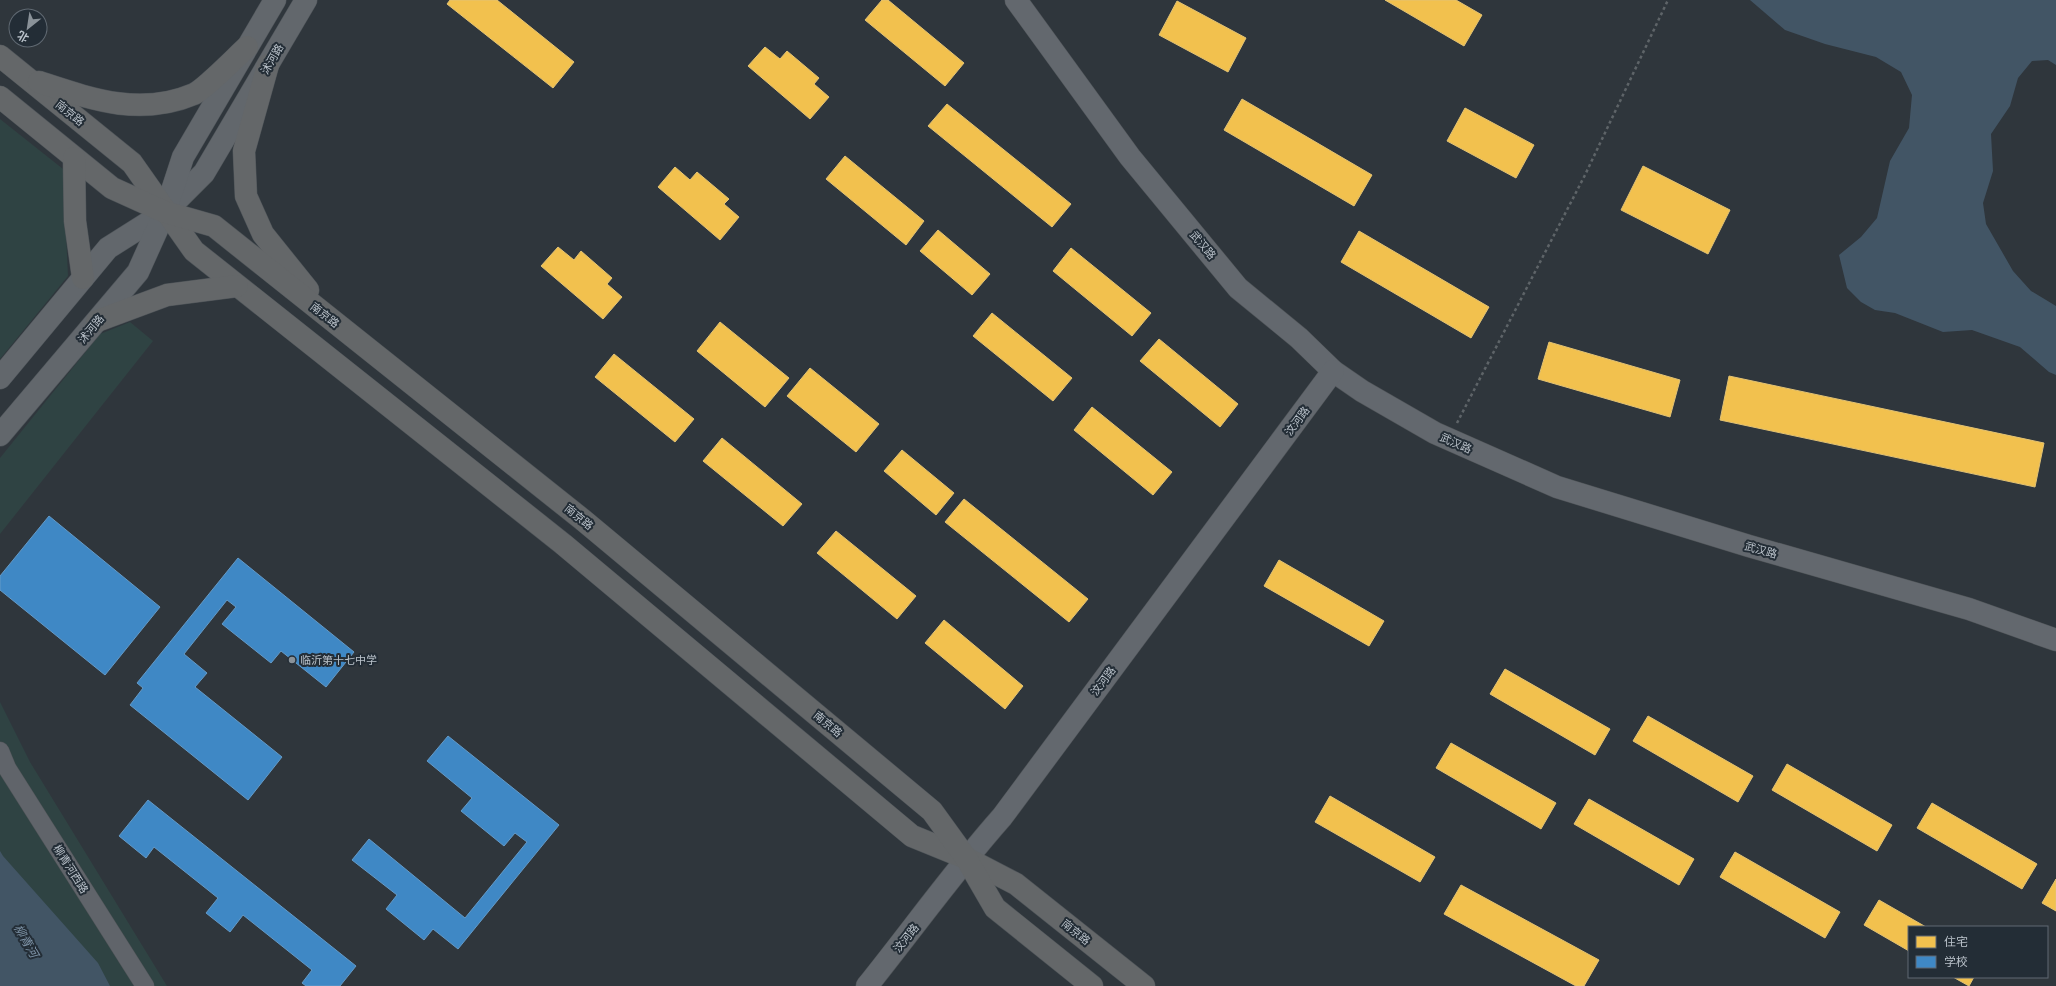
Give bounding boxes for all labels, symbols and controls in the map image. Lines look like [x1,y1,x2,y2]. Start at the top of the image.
north arrow [8,8,48,48]
text: 北 [14,27,32,46]
street label: 沭河路 [257,41,287,77]
street label: 南京路 [52,96,88,130]
street label: 武汉路 [1186,227,1220,263]
street label: 南京路 [307,299,343,331]
street label: 沭河路 [74,311,108,347]
street label: 汶河路 [1281,403,1313,439]
street label: 武汉路 [1438,429,1474,457]
street label: 南京路 [561,500,597,534]
street label: 武汉路 [1743,538,1779,562]
place label: 临沂第十七中学 [300,652,377,668]
marker: 临沂第十七中学 [287,655,297,665]
street label: 汶河路 [1087,663,1119,699]
street label: 南京路 [810,707,846,741]
street label: 柳青河西路 [50,841,92,897]
street label: 南京路 [1058,915,1094,949]
street label: 汶河路 [889,920,923,956]
water label: 柳青河 [10,921,44,962]
legend [1908,926,2048,978]
text: 住宅 [1944,933,1968,950]
text: 学校 [1944,953,1968,970]

